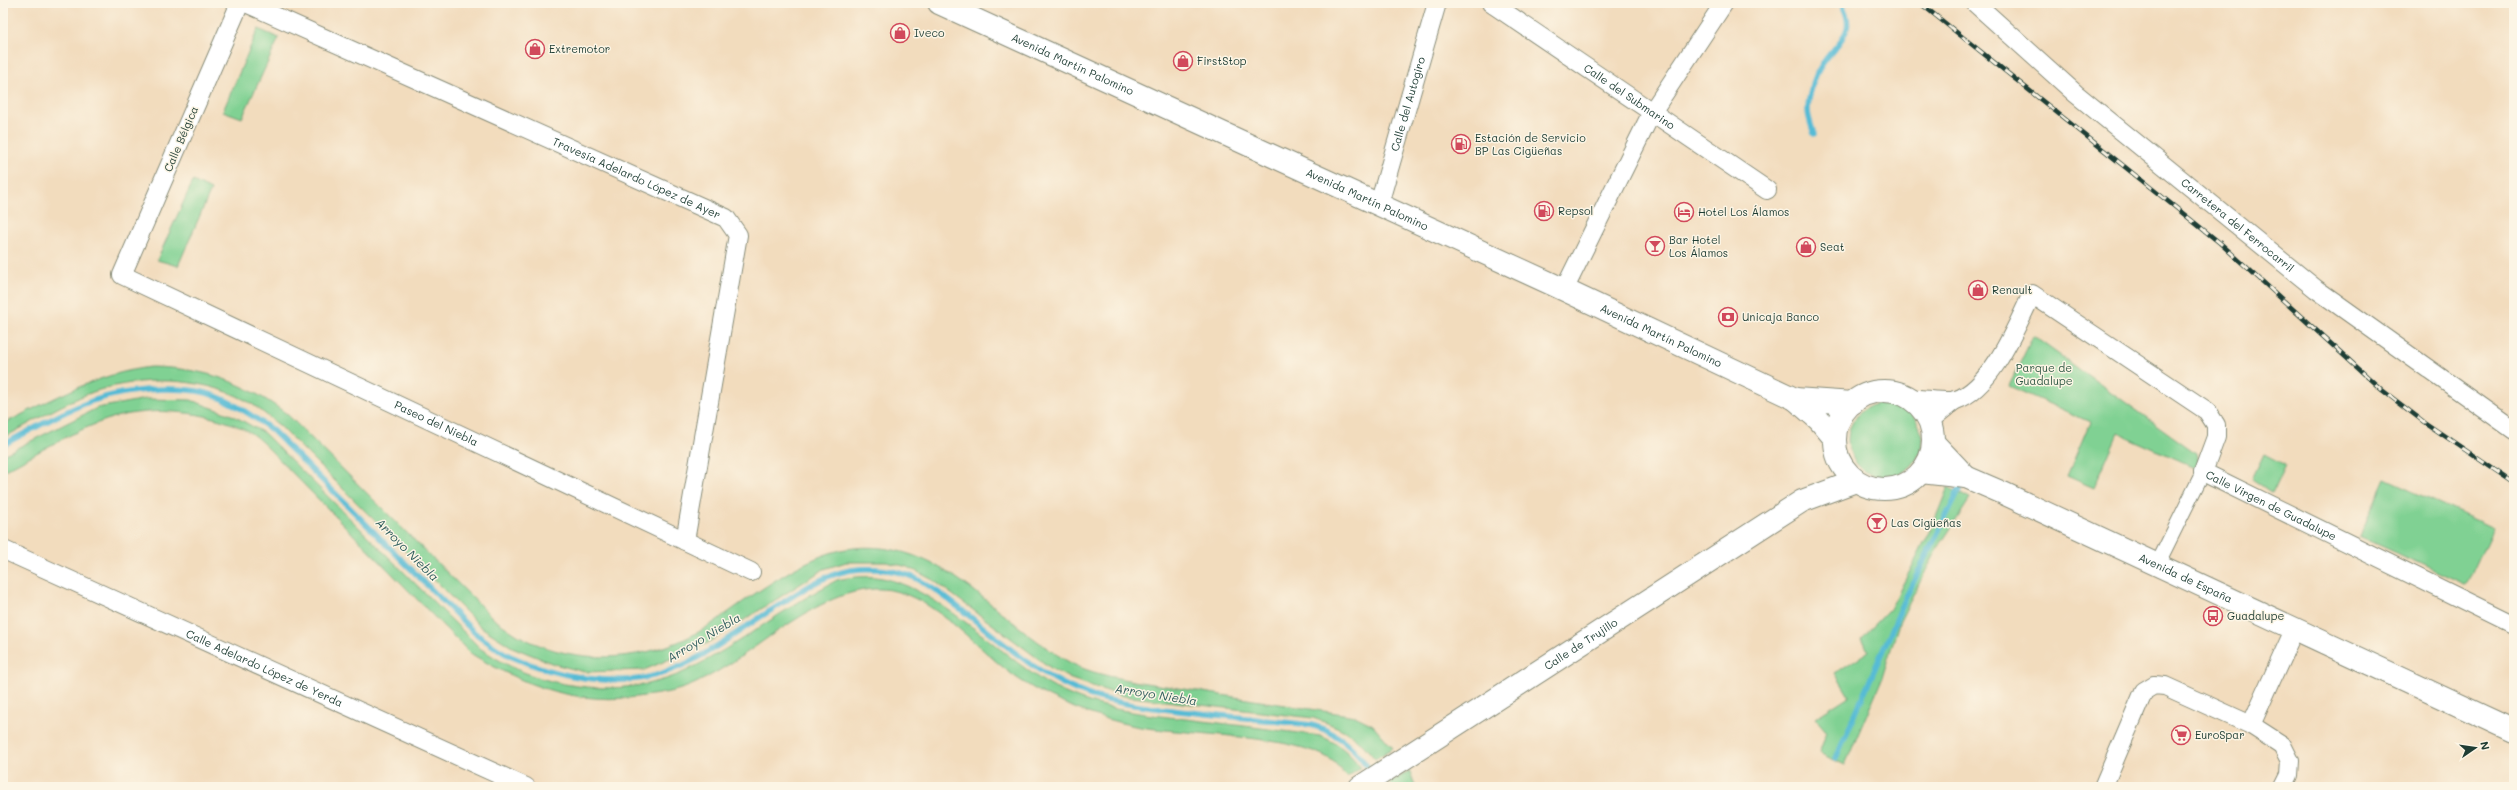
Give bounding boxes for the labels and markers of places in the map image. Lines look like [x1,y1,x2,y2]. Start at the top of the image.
shop icon: Iveco [889,22,911,44]
place label: Iveco [914,25,945,40]
shop icon: Extremotor [524,38,546,60]
place label: Extremotor [549,41,610,56]
shop icon: FirstStop [1172,50,1194,72]
place label: FirstStop [1197,53,1247,68]
place label: Estación de Servicio BP Las Cigüeñas [1475,130,1586,158]
fuel station icon: Estación de Servicio BP Las Cigüeñas [1450,133,1472,155]
fuel station icon: Repsol [1533,200,1555,222]
hotel icon: Hotel Los Álamos [1673,201,1695,223]
place label: Repsol [1558,203,1593,218]
place label: Hotel Los Álamos [1698,204,1789,219]
place label: Bar Hotel Los Álamos [1669,232,1728,260]
bar icon: Bar Hotel Los Álamos [1644,235,1666,257]
shop icon: Seat [1795,236,1817,258]
place label: Seat [1820,239,1845,254]
shop icon: Renault [1967,279,1989,301]
place label: Renault [1992,282,2033,297]
bank icon: Unicaja Banco [1717,306,1739,328]
place label: Unicaja Banco [1742,309,1819,324]
bar icon: Las Cigüeñas [1866,512,1888,534]
place label: Las Cigüeñas [1891,515,1961,530]
bus stop icon: Guadalupe [2202,605,2224,627]
place label: Guadalupe [2227,608,2284,623]
supermarket icon: EuroSpar [2170,724,2192,746]
place label: EuroSpar [2195,727,2245,742]

